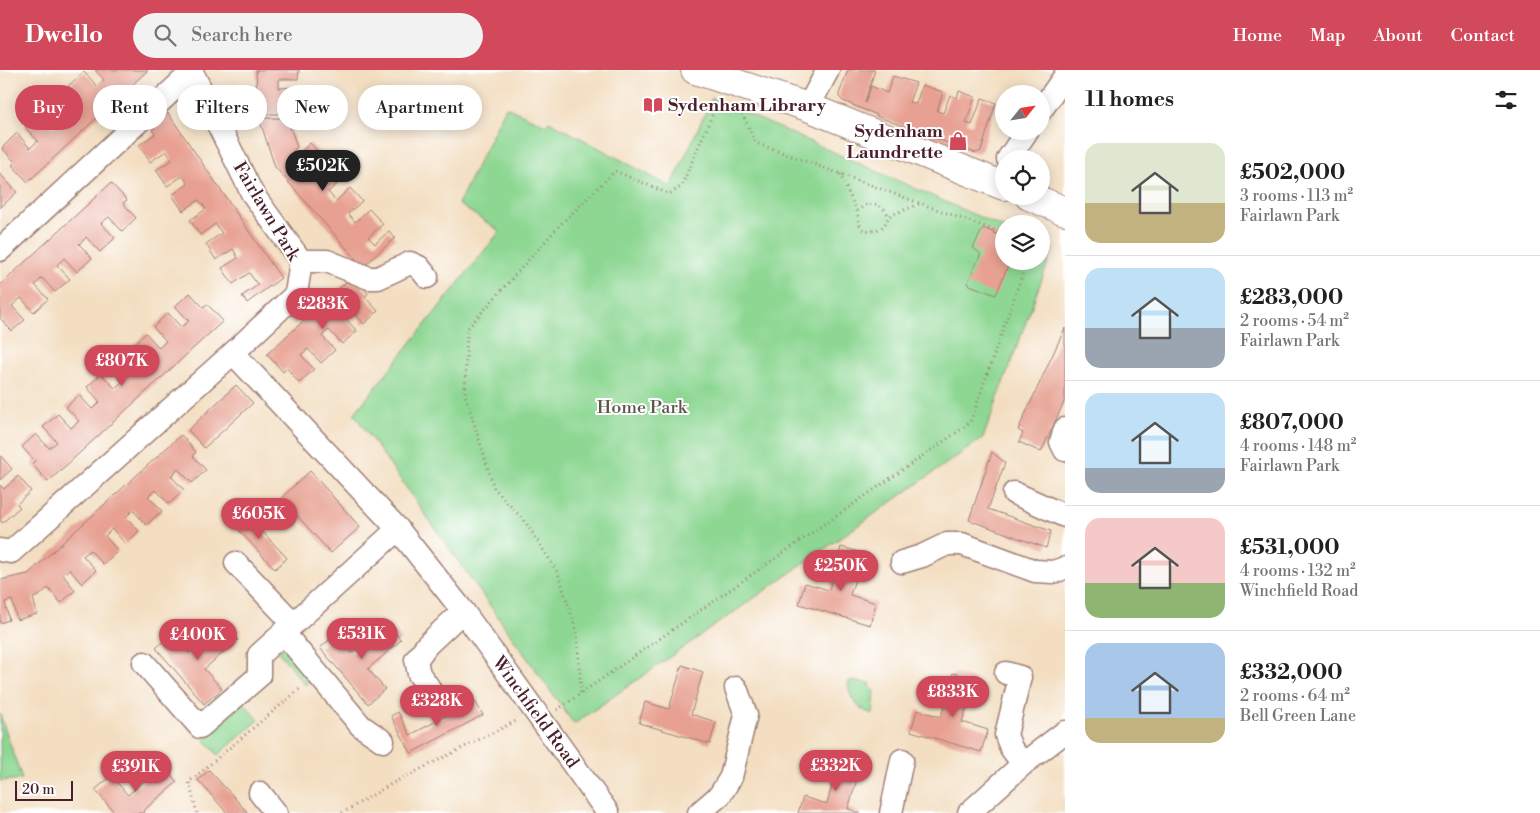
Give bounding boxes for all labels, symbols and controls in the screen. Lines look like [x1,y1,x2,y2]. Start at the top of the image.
search box [133,13,483,58]
text: Dwello [25,20,103,50]
icon: search [151,21,179,49]
text: Search here [191,23,293,47]
text: Home [1233,24,1282,47]
text: Map [1310,24,1346,47]
text: About [1374,24,1423,47]
text: Contact [1451,24,1515,47]
chip: Buy [15,85,83,130]
chip: Rent [93,85,167,130]
chip: Filters [177,85,267,130]
chip: New [277,85,348,130]
chip: Apartment [358,85,482,130]
north arrow [995,85,1050,140]
map controls [995,85,1050,270]
icon: filters [1492,86,1520,114]
text: 11 homes [1085,87,1174,113]
library icon: Sydenham Library [642,94,664,116]
place label: Sydenham Library [668,94,827,117]
place label: Sydenham Laundrette [847,120,944,164]
shop icon: Sydenham Laundrette [947,130,969,152]
pin: £502K [288,150,358,192]
button: locate [995,150,1050,205]
text: £502K [296,156,350,176]
street label: Fairlawn Park [228,157,306,266]
text: £502,000 [1240,160,1345,186]
icon: home [1125,163,1185,223]
text: 3 rooms · 113 m² [1240,186,1353,206]
text: Fairlawn Park [1240,206,1339,226]
button: layers [995,215,1050,270]
text: £283,000 [1240,285,1343,311]
pin: £283K [288,288,358,330]
icon: home [1125,288,1185,348]
text: £283K [297,294,349,314]
text: 2 rooms · 54 m² [1240,311,1349,331]
text: Fairlawn Park [1240,331,1339,351]
pin: £807K [87,344,157,387]
text: £807K [95,351,149,371]
park label: Home Park [597,396,689,419]
text: £807,000 [1240,410,1344,436]
icon: home [1125,413,1185,473]
text: 4 rooms · 148 m² [1240,436,1356,456]
text: Fairlawn Park [1240,456,1339,476]
pin: £605K [224,498,294,540]
text: £605K [232,504,286,524]
text: £531,000 [1240,535,1340,561]
icon: home [1125,538,1185,598]
pin: £250K [806,550,876,592]
text: £250K [814,556,868,576]
text: 4 rooms · 132 m² [1240,561,1356,581]
text: Winchfield Road [1240,581,1358,601]
pin: £400K [163,618,233,661]
pin: £531K [327,618,397,660]
text: £531K [338,624,386,644]
text: £400K [170,625,226,645]
street label: Winchfield Road [487,651,584,774]
text: £332,000 [1240,660,1342,686]
icon: home [1125,663,1185,723]
pin: £833K [918,676,988,718]
text: £833K [927,682,979,702]
pin: £328K [402,684,472,727]
text: 2 rooms · 64 m² [1240,686,1350,706]
text: £328K [411,691,463,711]
text: Bell Green Lane [1240,706,1356,726]
pin: £391K [101,750,171,793]
pin: £332K [801,750,871,792]
text: £332K [810,756,862,776]
text: £391K [112,757,160,777]
scale bar [15,778,72,801]
text: 20 m [22,781,54,799]

